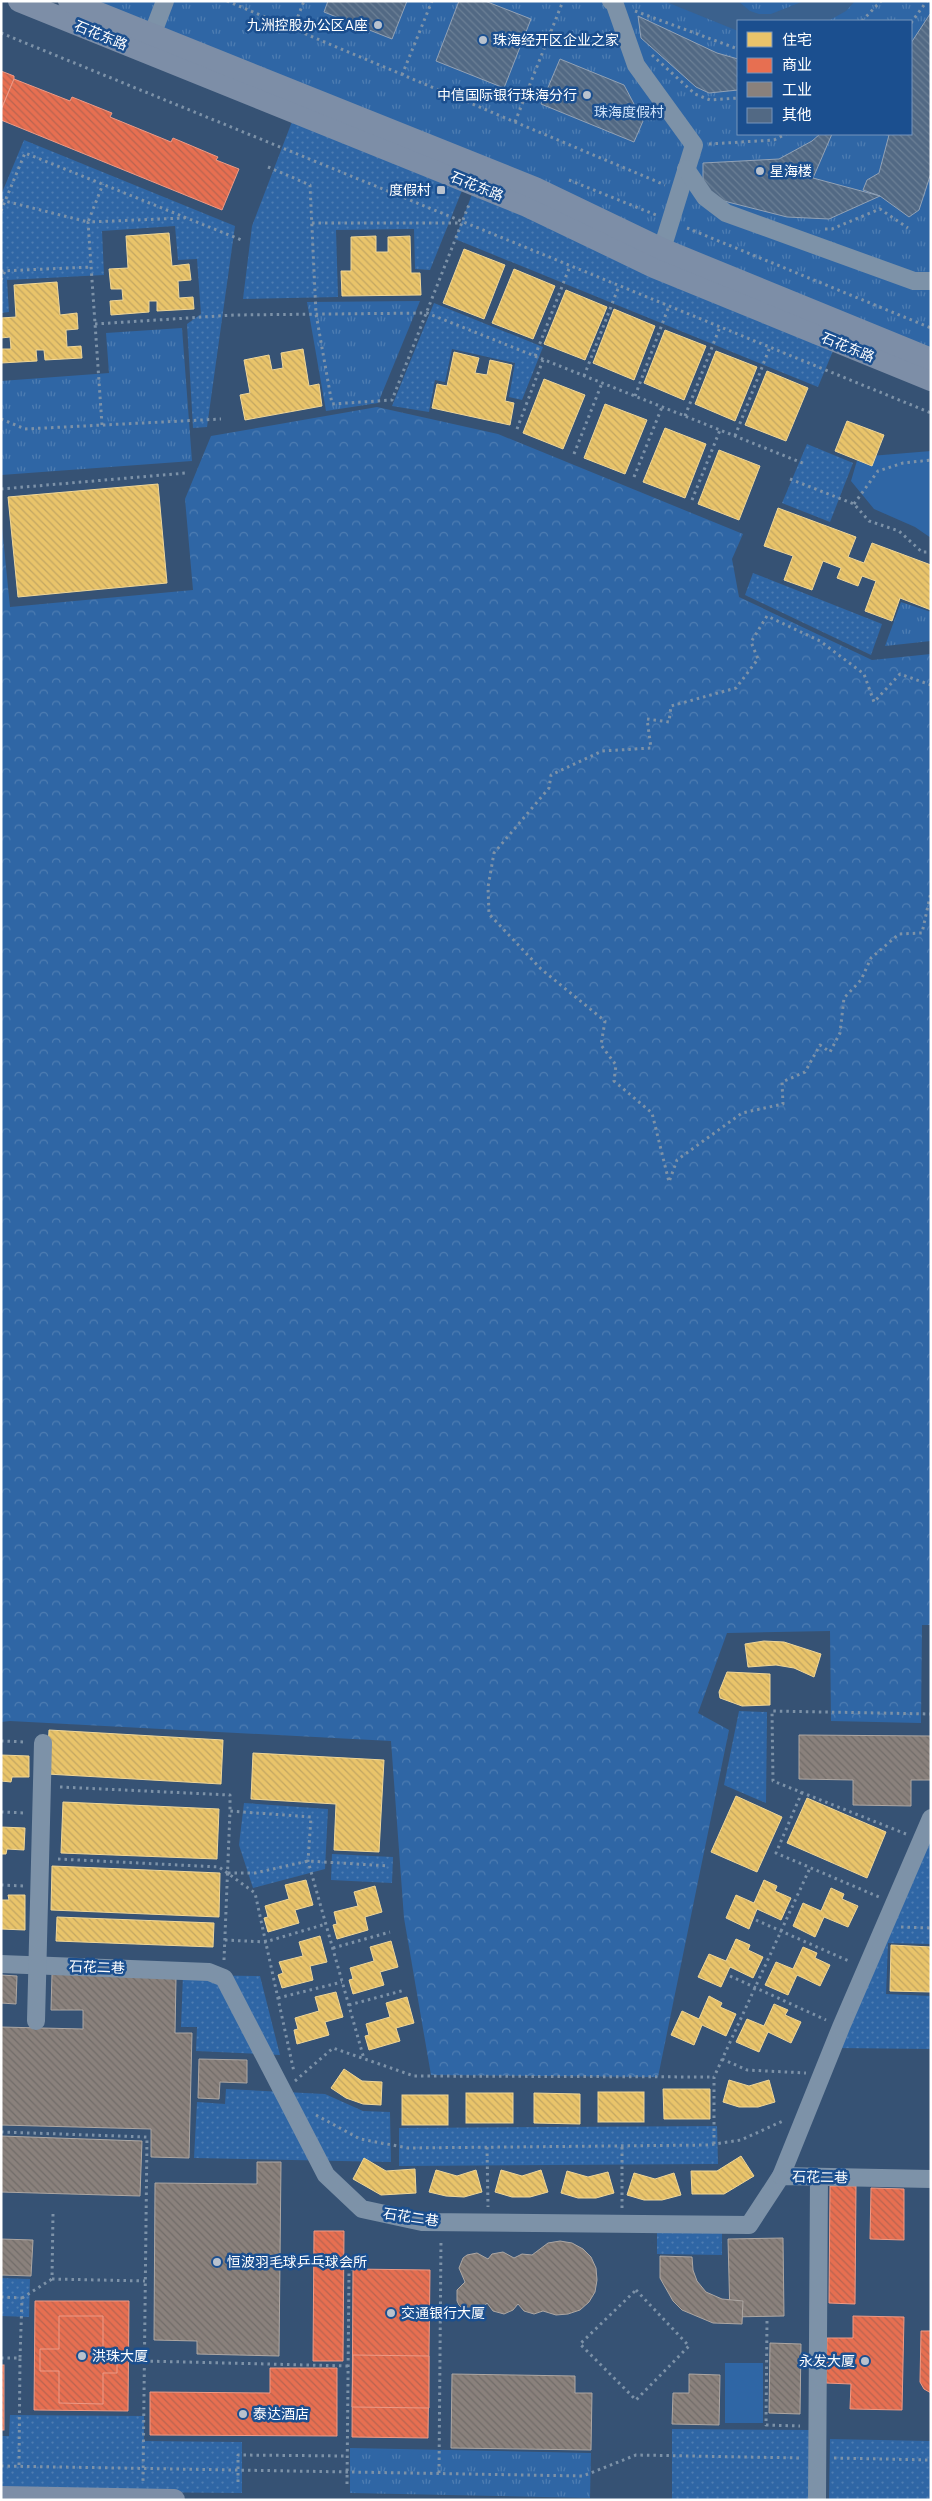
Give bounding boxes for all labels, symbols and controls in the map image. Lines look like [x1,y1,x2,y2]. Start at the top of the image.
street label: 石花东路 [72,16,130,54]
place label: 九洲控股办公区A座 [247,16,368,34]
marker: 九洲控股办公区A座 [372,19,384,31]
legend [737,20,912,135]
text: 住宅 [782,30,812,50]
place label: 珠海经开区企业之家 [493,31,619,49]
marker: 珠海经开区企业之家 [477,34,489,46]
text: 商业 [782,55,812,75]
text: 工业 [782,80,812,100]
place label: 中信国际银行珠海分行 [437,86,577,104]
marker: 中信国际银行珠海分行 [581,89,593,101]
park label: 珠海度假村 [594,103,664,121]
text: 其他 [782,105,812,125]
place label: 星海楼 [770,162,812,180]
marker: 星海楼 [754,165,766,177]
street label: 石花东路 [448,167,506,205]
place label: 度假村 [389,181,431,199]
marker: 度假村 [435,184,447,196]
street label: 石花东路 [819,328,877,366]
street label: 石花二巷 [69,1957,125,1977]
street label: 石花二巷 [792,2168,848,2186]
street label: 石花二巷 [382,2204,440,2230]
place label: 恒波羽毛球乒乓球会所 [227,2253,367,2271]
marker: 恒波羽毛球乒乓球会所 [211,2256,223,2268]
place label: 交通银行大厦 [401,2304,485,2322]
marker: 交通银行大厦 [385,2307,397,2319]
place label: 洪珠大厦 [92,2347,148,2365]
marker: 洪珠大厦 [76,2350,88,2362]
place label: 永发大厦 [799,2352,855,2370]
marker: 永发大厦 [859,2355,871,2367]
place label: 泰达酒店 [253,2405,309,2423]
marker: 泰达酒店 [237,2408,249,2420]

